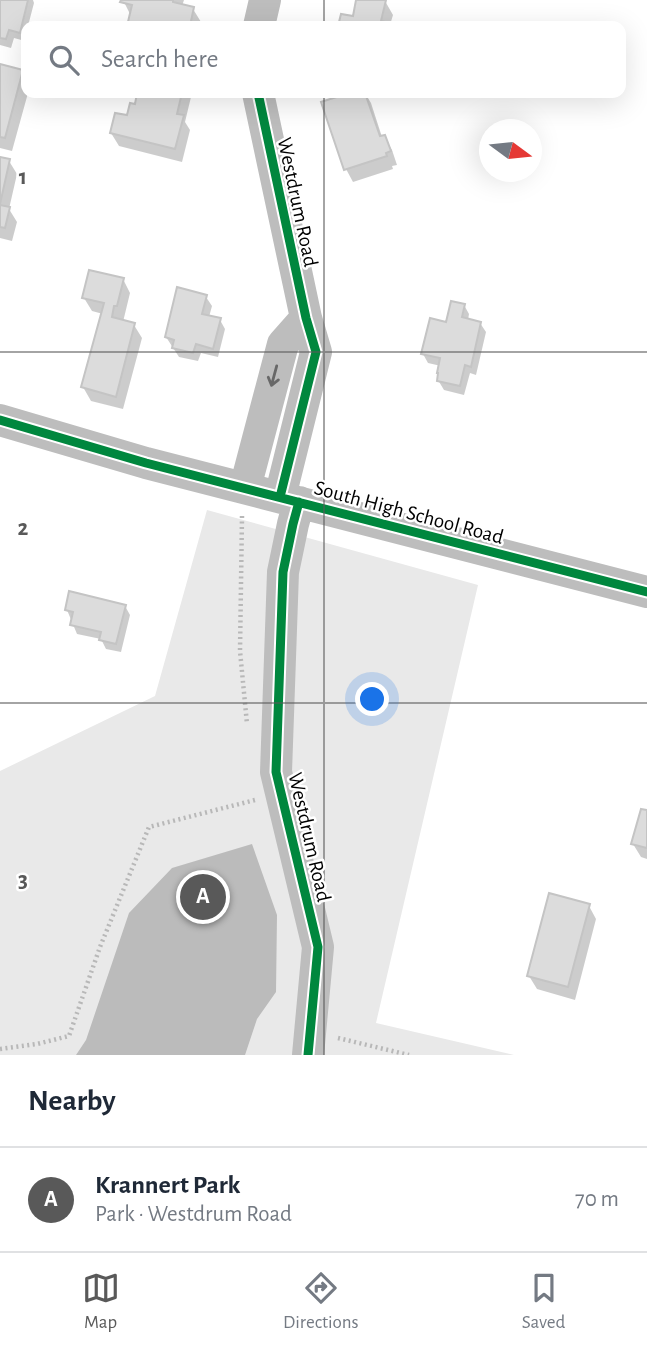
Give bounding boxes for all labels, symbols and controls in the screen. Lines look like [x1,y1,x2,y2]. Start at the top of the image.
search box [21,21,626,98]
icon: search [45,41,83,79]
text: Search here [101,46,219,72]
north arrow [479,119,542,182]
street label: Westdrum Road [274,135,322,269]
text: 1 [19,166,27,189]
one-way arrow [267,364,280,387]
street label: South High School Road [312,477,506,548]
text: 2 [18,517,29,540]
your location [355,682,389,716]
street label: Westdrum Road [284,770,335,904]
text: 3 [18,869,28,892]
pin: A [180,871,226,923]
text: Nearby [28,1086,116,1116]
text: Krannert Park [95,1172,240,1198]
text: A [44,1188,58,1211]
text: 70 m [575,1188,619,1211]
text: Park · Westdrum Road [95,1203,292,1226]
tab: Map [82,1269,120,1334]
tab: Directions [283,1269,359,1334]
tab: Saved [522,1269,565,1334]

